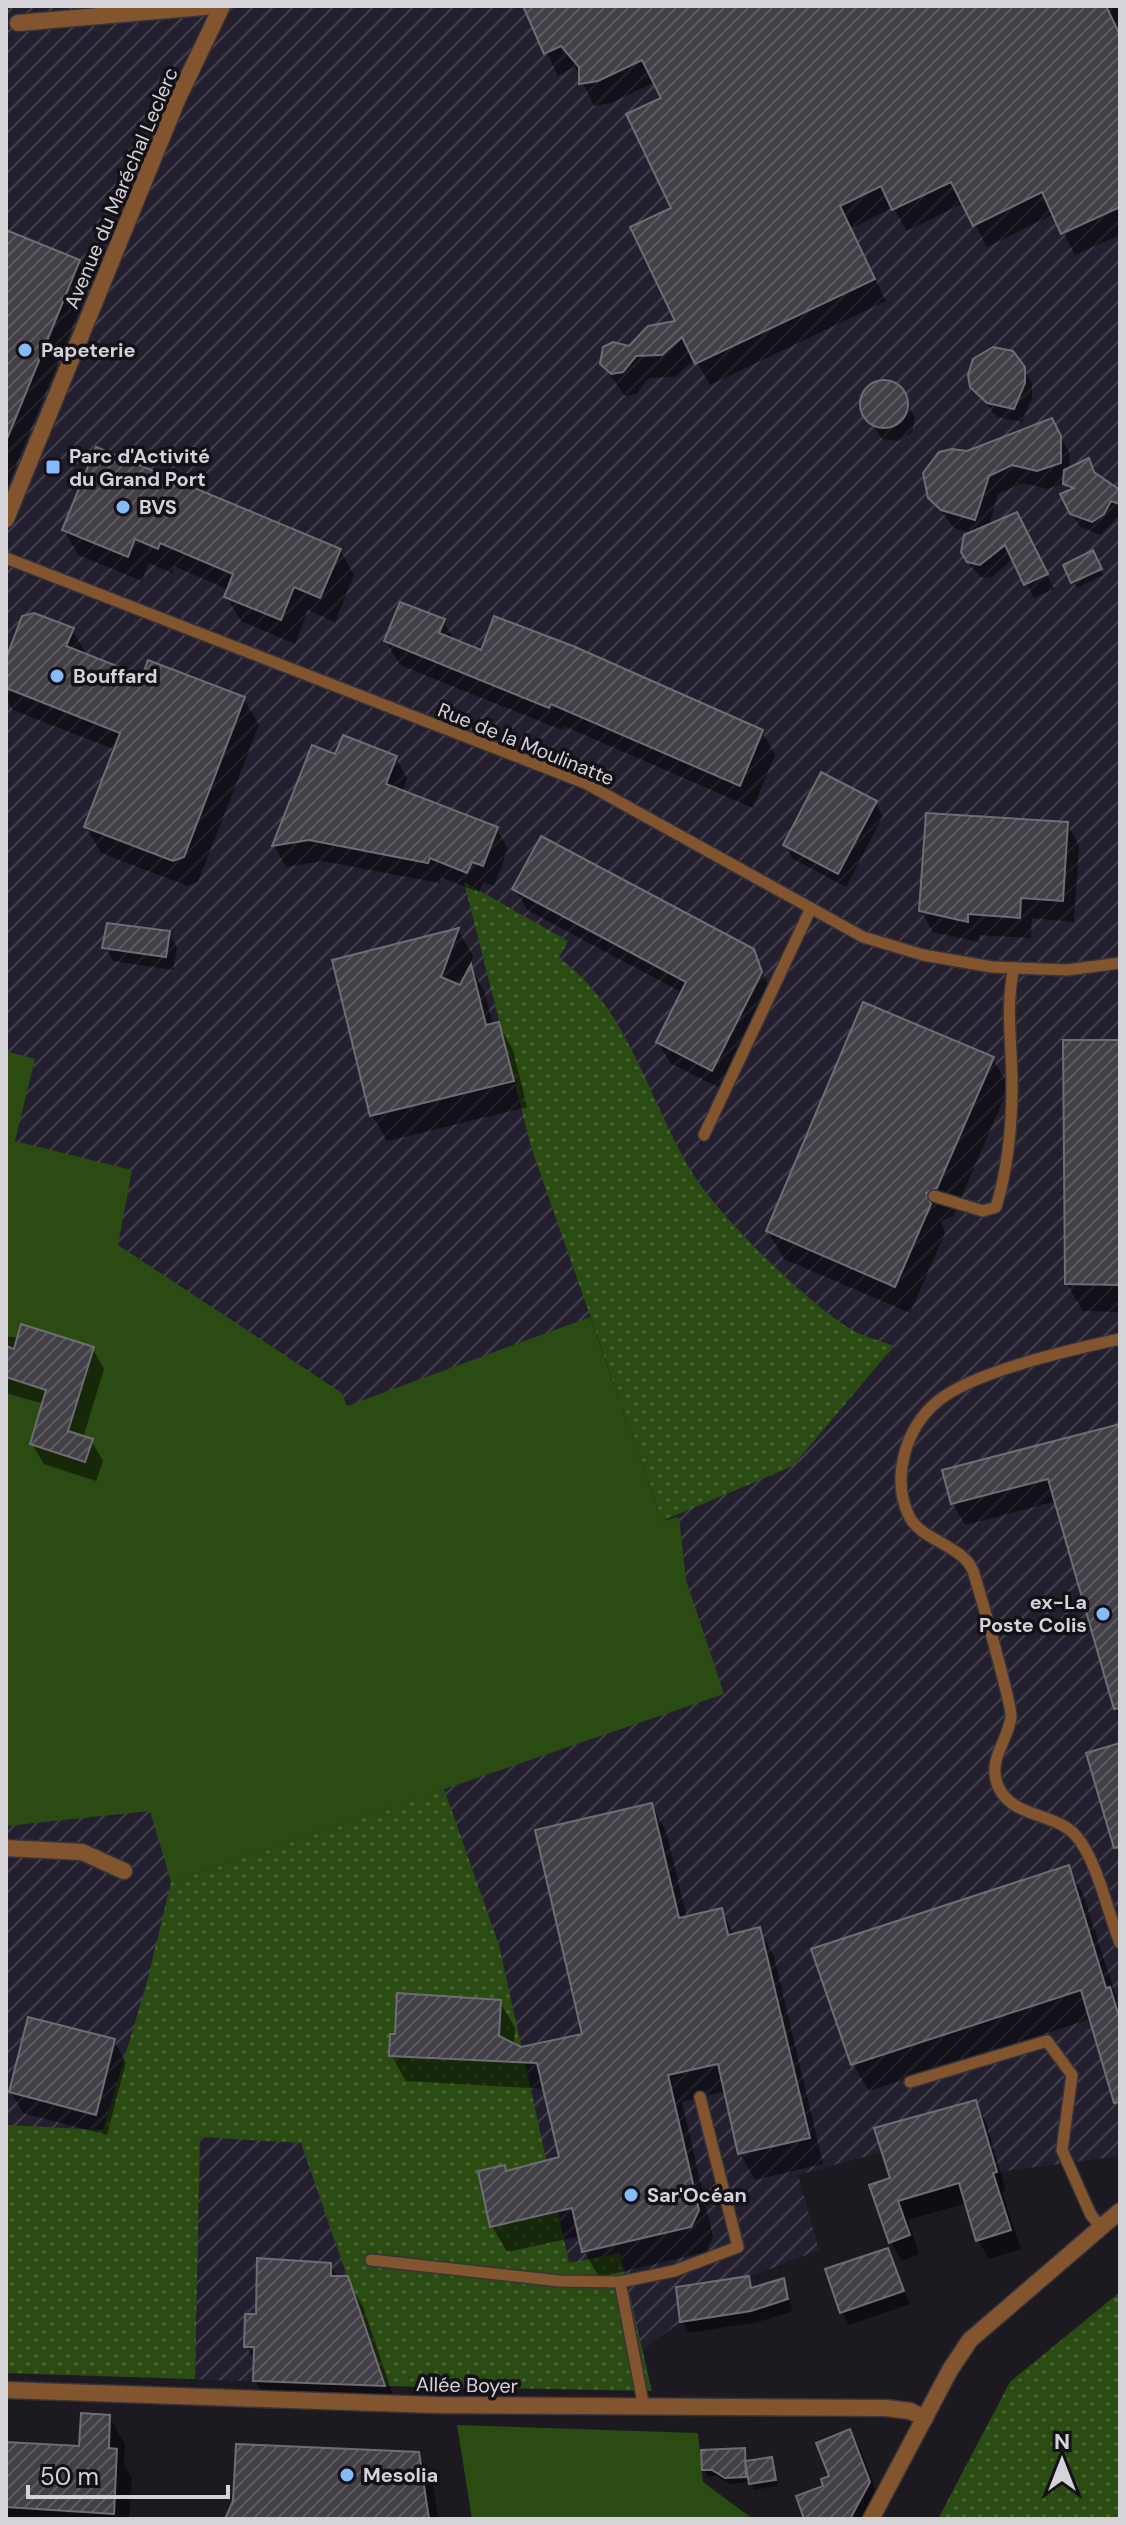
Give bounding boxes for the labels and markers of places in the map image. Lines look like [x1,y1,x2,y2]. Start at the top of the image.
place label: Papeterie [41,337,135,363]
marker: Papeterie [16,341,34,359]
place label: Parc d'Activité du Grand Port [69,443,210,492]
marker: Parc d'Activité du Grand Port [44,458,62,476]
place label: BVS [139,494,177,520]
marker: BVS [114,498,132,516]
place label: Bouffard [73,663,158,689]
marker: Bouffard [48,667,66,685]
place label: ex-La Poste Colis [979,1589,1087,1638]
marker: ex-La Poste Colis [1094,1605,1112,1623]
place label: Sar'Océan [647,2182,747,2208]
marker: Sar'Océan [622,2186,640,2204]
place label: Mesolia [363,2462,438,2488]
marker: Mesolia [338,2466,356,2484]

